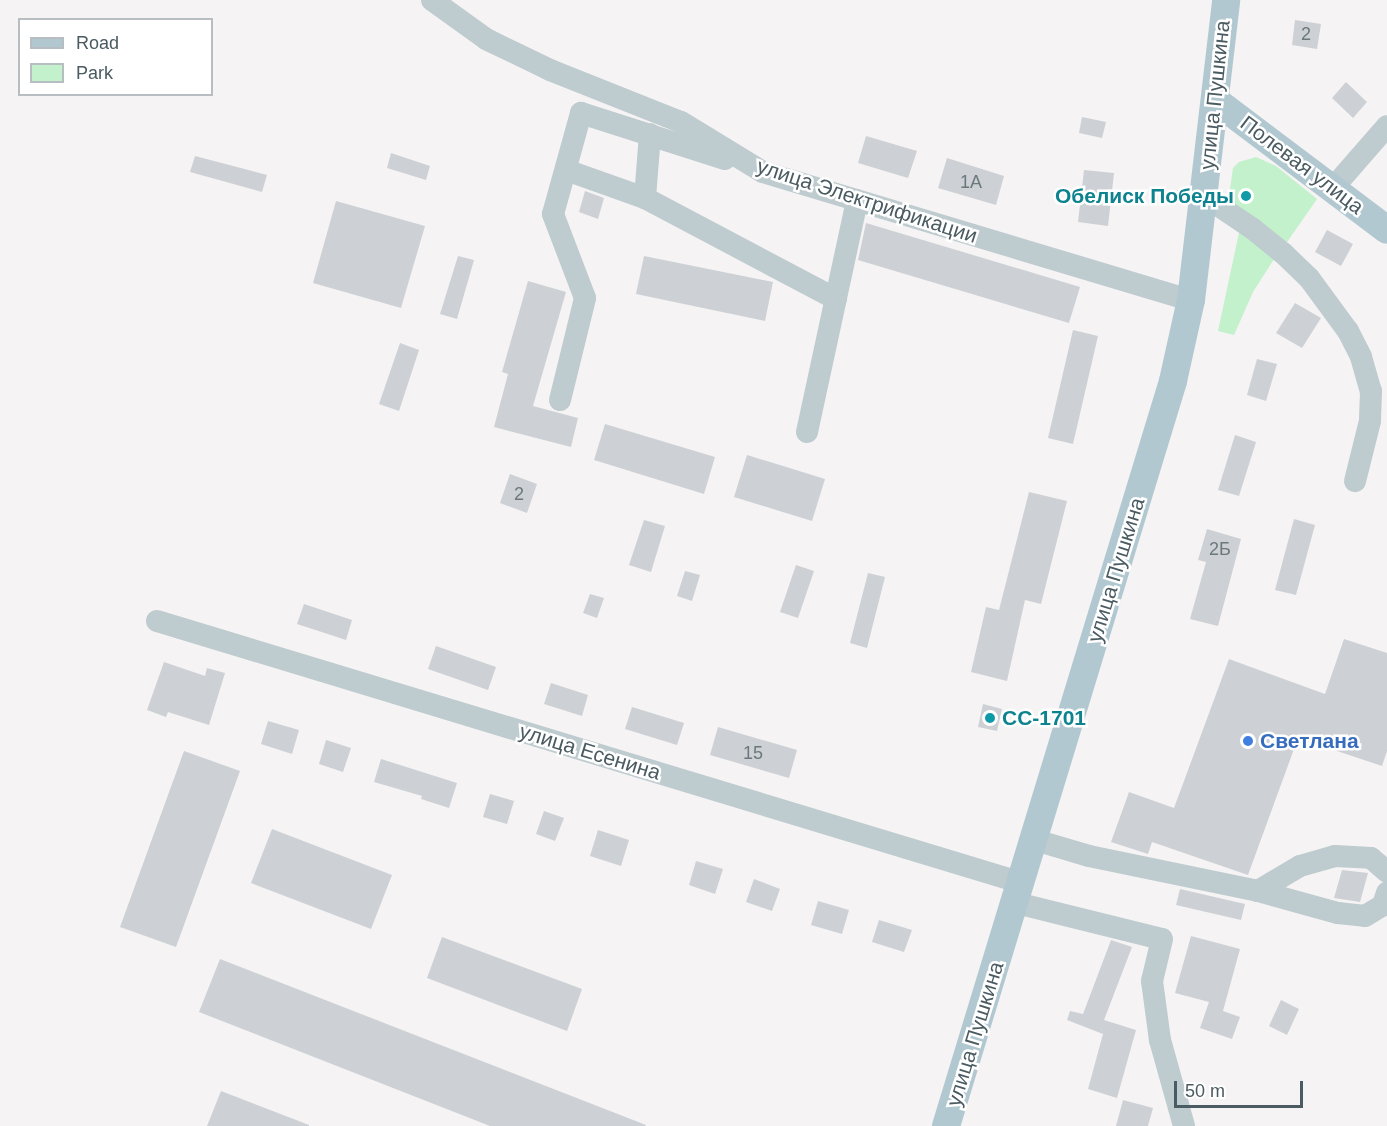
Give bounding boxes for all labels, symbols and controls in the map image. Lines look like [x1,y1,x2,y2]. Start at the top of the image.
legend [18,18,213,96]
street label: улица Пушкина [1195,19,1235,171]
house number: 2 [1301,23,1311,45]
text: Road [76,33,119,53]
text: Park [76,63,113,83]
street label: Полевая улица [1235,110,1369,220]
street label: улица Электрификации [754,153,980,249]
house number: 1А [960,171,982,193]
place label: Обелиск Победы [1055,183,1234,209]
marker: Обелиск Победы [1239,189,1253,203]
house number: 2 [514,483,524,505]
street label: улица Пушкина [1082,494,1150,646]
house number: 2Б [1209,538,1231,560]
place label: СС-1701 [1002,705,1086,731]
marker: СС-1701 [983,711,997,725]
street label: улица Есенина [516,719,664,785]
place label: Светлана [1260,728,1359,754]
marker: Светлана [1241,734,1255,748]
house number: 15 [743,742,763,764]
street label: улица Пушкина [941,958,1009,1110]
scale bar [1177,1069,1306,1107]
text: 50 m [1185,1081,1225,1101]

